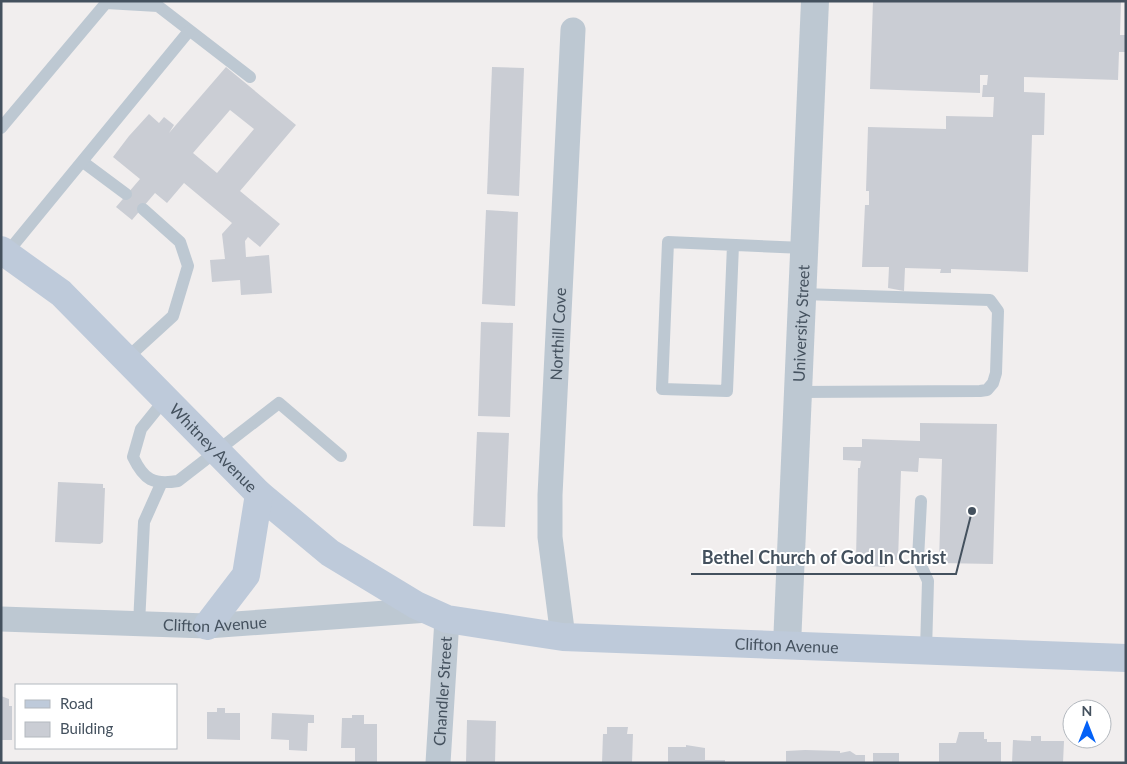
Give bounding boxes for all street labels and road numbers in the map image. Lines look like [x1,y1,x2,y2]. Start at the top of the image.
street label: University Street [788,264,813,382]
street label: Northill Cove [546,287,569,381]
street label: Whitney Avenue [166,399,261,496]
street label: Clifton Avenue [163,612,267,635]
street label: Clifton Avenue [734,633,839,656]
street label: Chandler Street [429,636,455,746]

